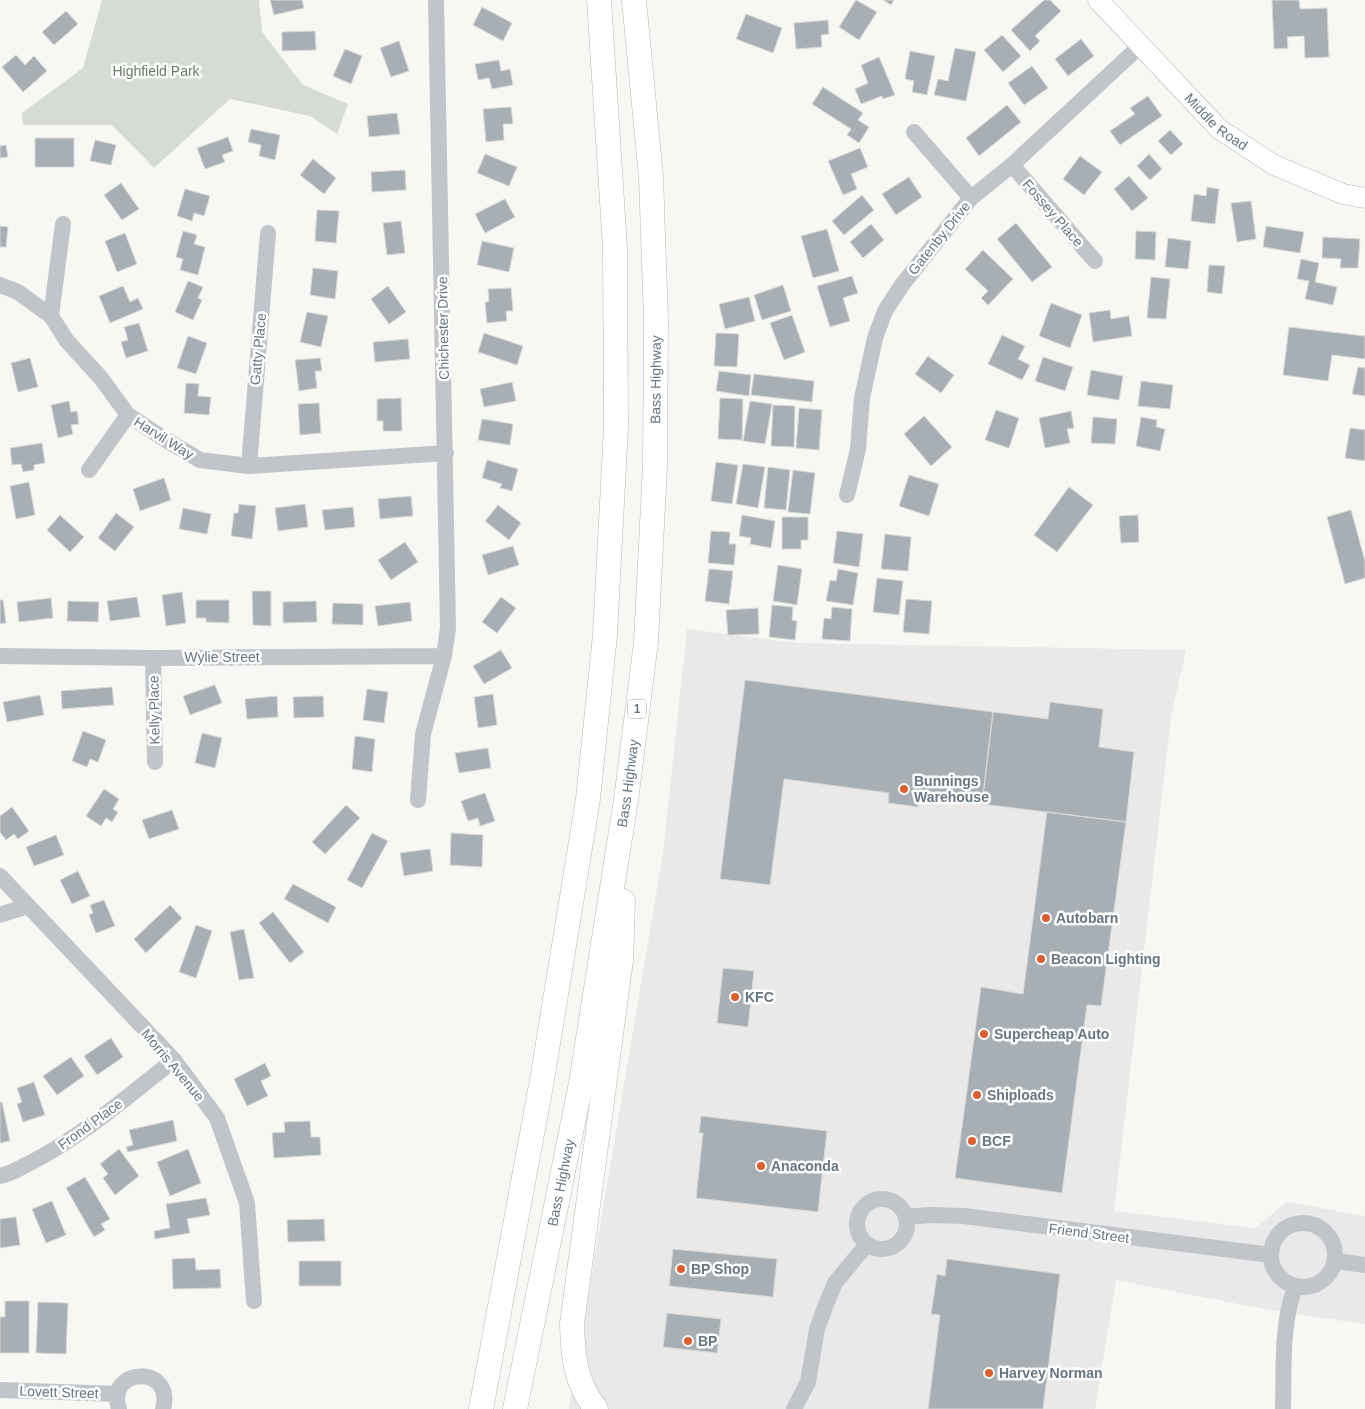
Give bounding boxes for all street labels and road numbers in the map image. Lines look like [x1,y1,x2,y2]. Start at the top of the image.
street label: Middle Road [1182,90,1251,153]
street label: Fossey Place [1019,176,1087,250]
street label: Gatenby Drive [905,198,974,278]
street label: Chichester Drive [434,276,452,380]
street label: Gatty Place [247,312,269,386]
street label: Bass Highway [647,335,664,424]
street label: Harvil Way [131,413,197,463]
street label: Wylie Street [184,649,260,665]
street label: Kelly Place [145,675,163,745]
road number: 1 [628,700,646,719]
street label: Bass Highway [614,738,642,828]
street label: Morris Avenue [138,1026,208,1104]
street label: Frond Place [55,1095,125,1153]
street label: Bass Highway [544,1137,577,1228]
street label: Friend Street [1048,1220,1130,1246]
street label: Lovett Street [19,1383,99,1401]

